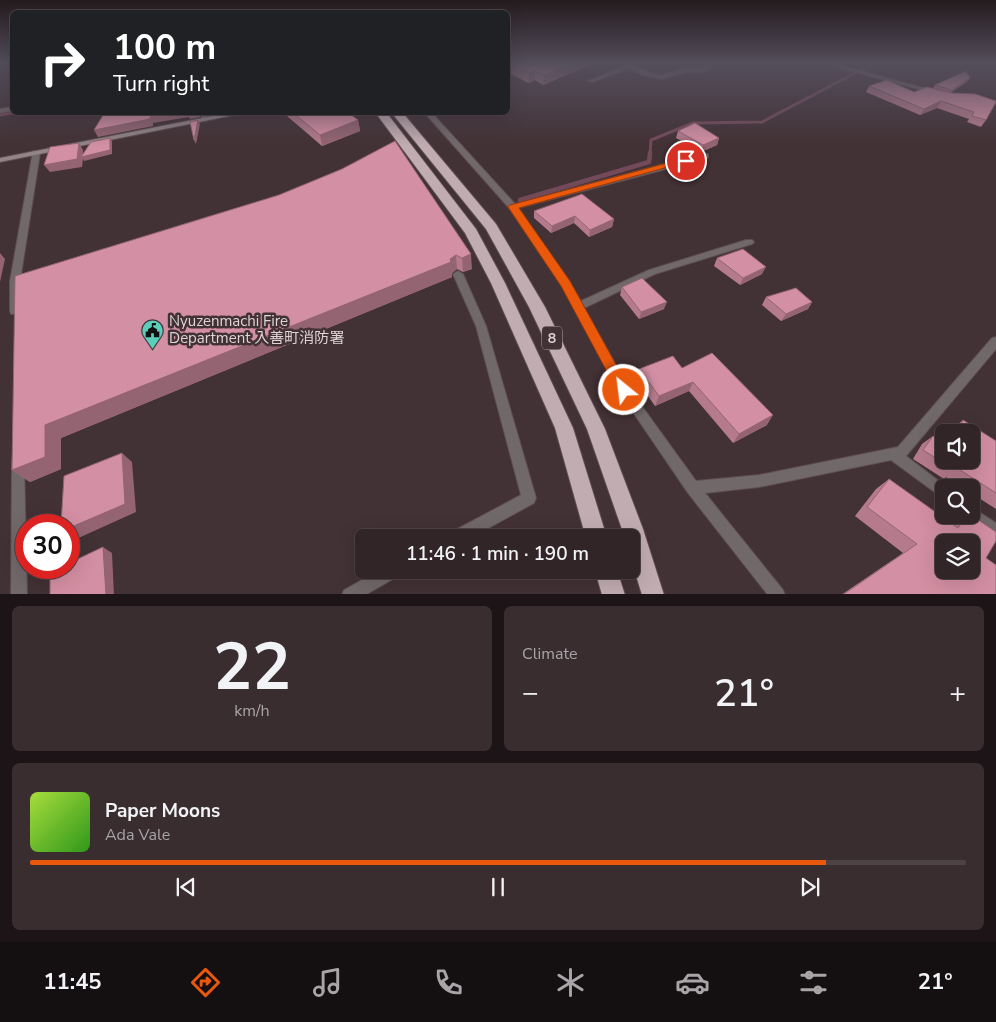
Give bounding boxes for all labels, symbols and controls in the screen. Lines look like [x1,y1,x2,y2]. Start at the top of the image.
text: 100 m [113,24,216,71]
icon: right [30,30,95,95]
text: Turn right [113,69,209,99]
pin [665,140,707,182]
icon: arrive [672,147,700,175]
place label: Nyuzenmachi Fire Department 入善町消防署 [169,311,344,348]
public building icon: Nyuzenmachi Fire Department 入善町消防署 [141,318,165,349]
road number: 8 [542,326,562,349]
position arrow [597,363,649,415]
map controls [935,424,980,579]
button: sound [935,424,980,469]
button: search [935,479,980,524]
speed limit sign: 30 [15,514,80,579]
button: layers [935,534,980,579]
text: 11:46 · 1 min · 190 m [406,541,589,567]
text: 22 [213,623,291,712]
text: Climate [522,643,577,665]
text: 21° [714,668,774,719]
text: − [522,674,539,712]
text: + [949,674,966,712]
text: km/h [234,700,270,722]
text: Paper Moons [105,798,220,824]
text: Ada Vale [105,824,170,846]
icon: previous [172,873,200,901]
icon: pause [484,873,512,901]
icon: next [796,873,824,901]
icon: directions [188,965,223,1000]
icon: music [310,965,345,1000]
icon: phone [431,965,466,1000]
icon: climate [553,965,588,1000]
icon: car [675,965,710,1000]
icon: filters [796,965,831,1000]
text: 11:45 [43,967,102,997]
text: 21° [918,967,953,997]

